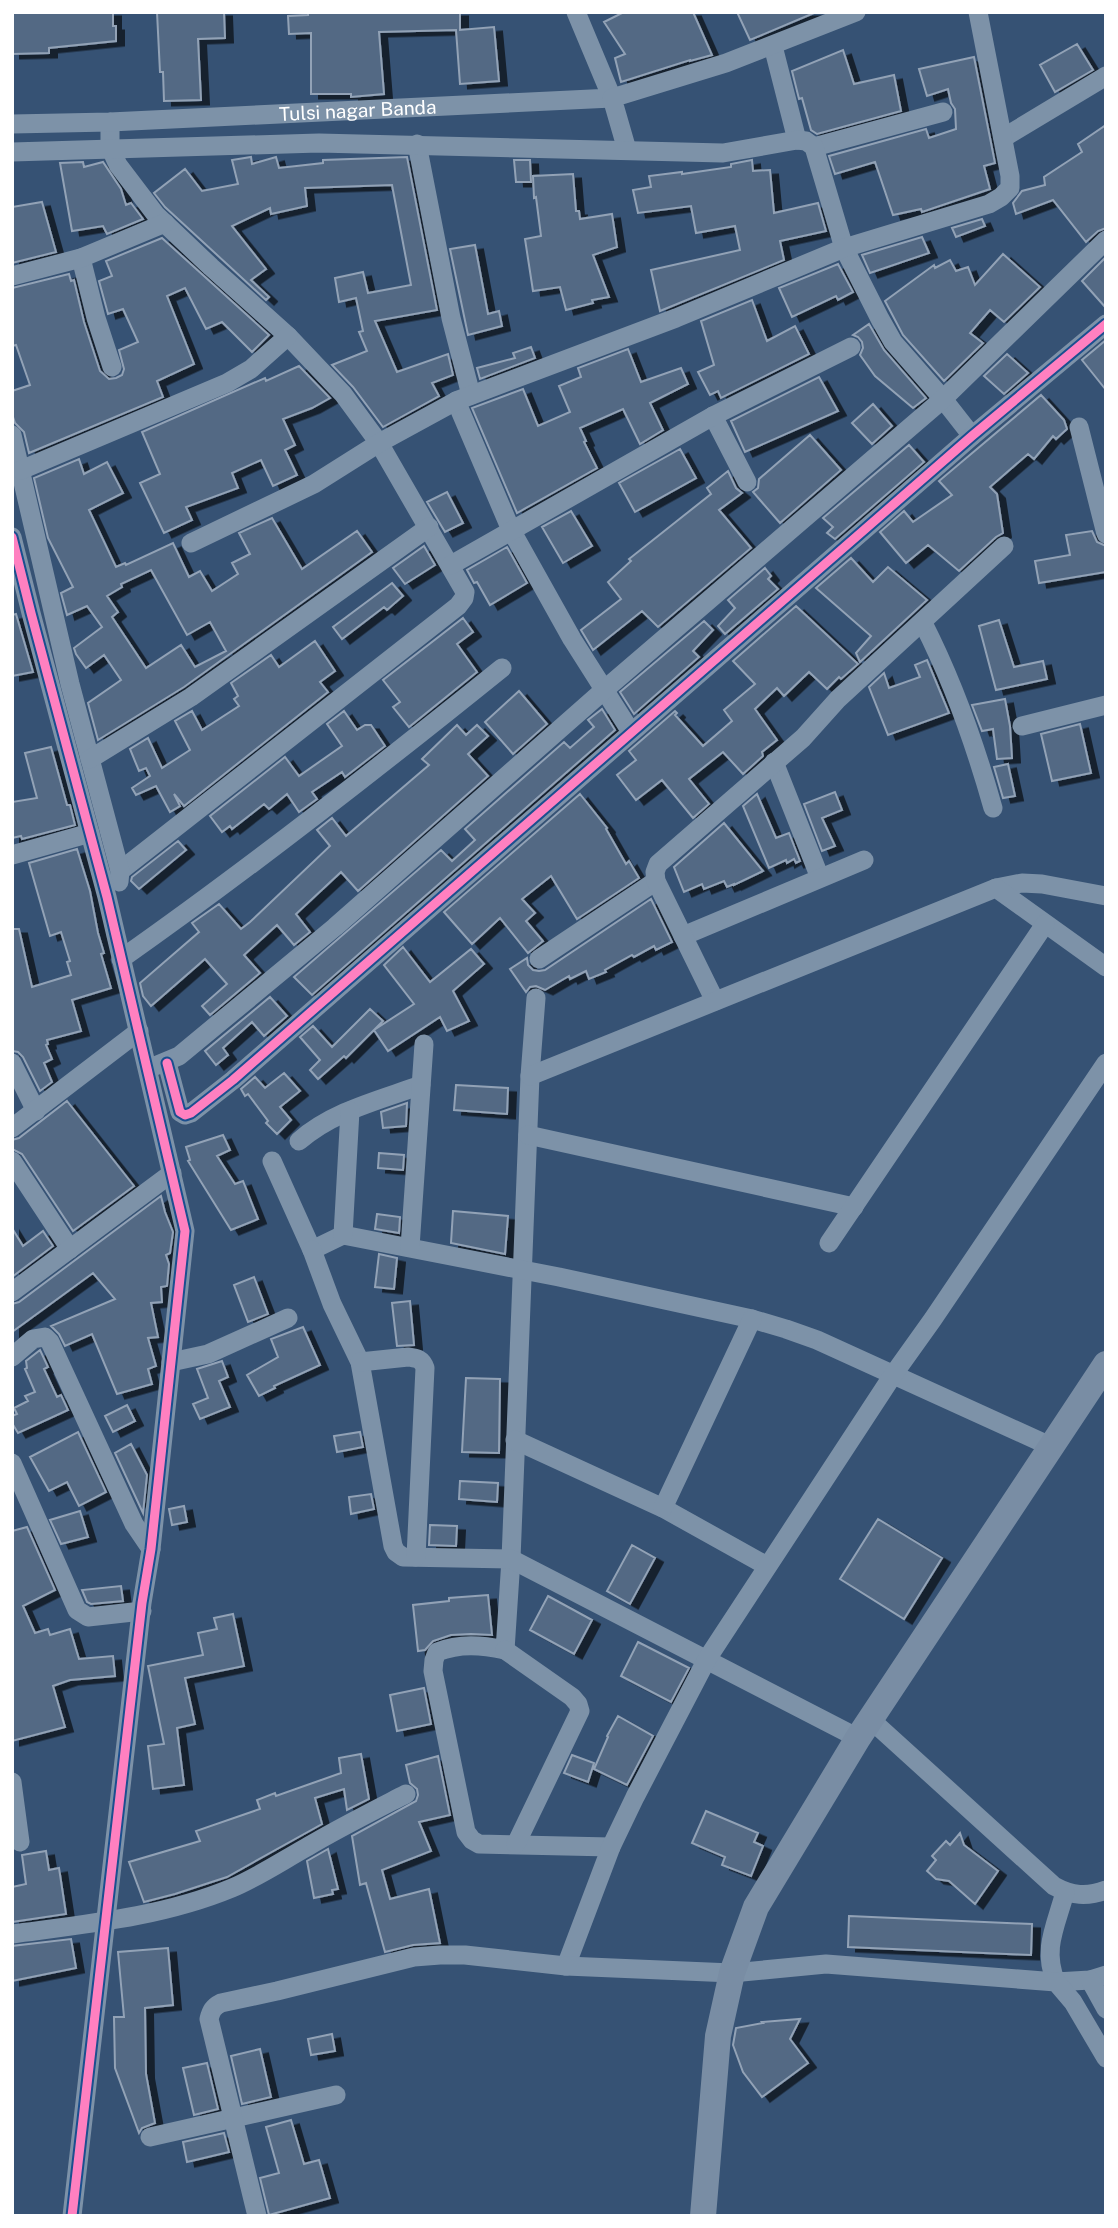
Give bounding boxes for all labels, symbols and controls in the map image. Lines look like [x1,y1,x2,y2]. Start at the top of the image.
street label: Tulsi nagar Banda [279,95,437,125]

